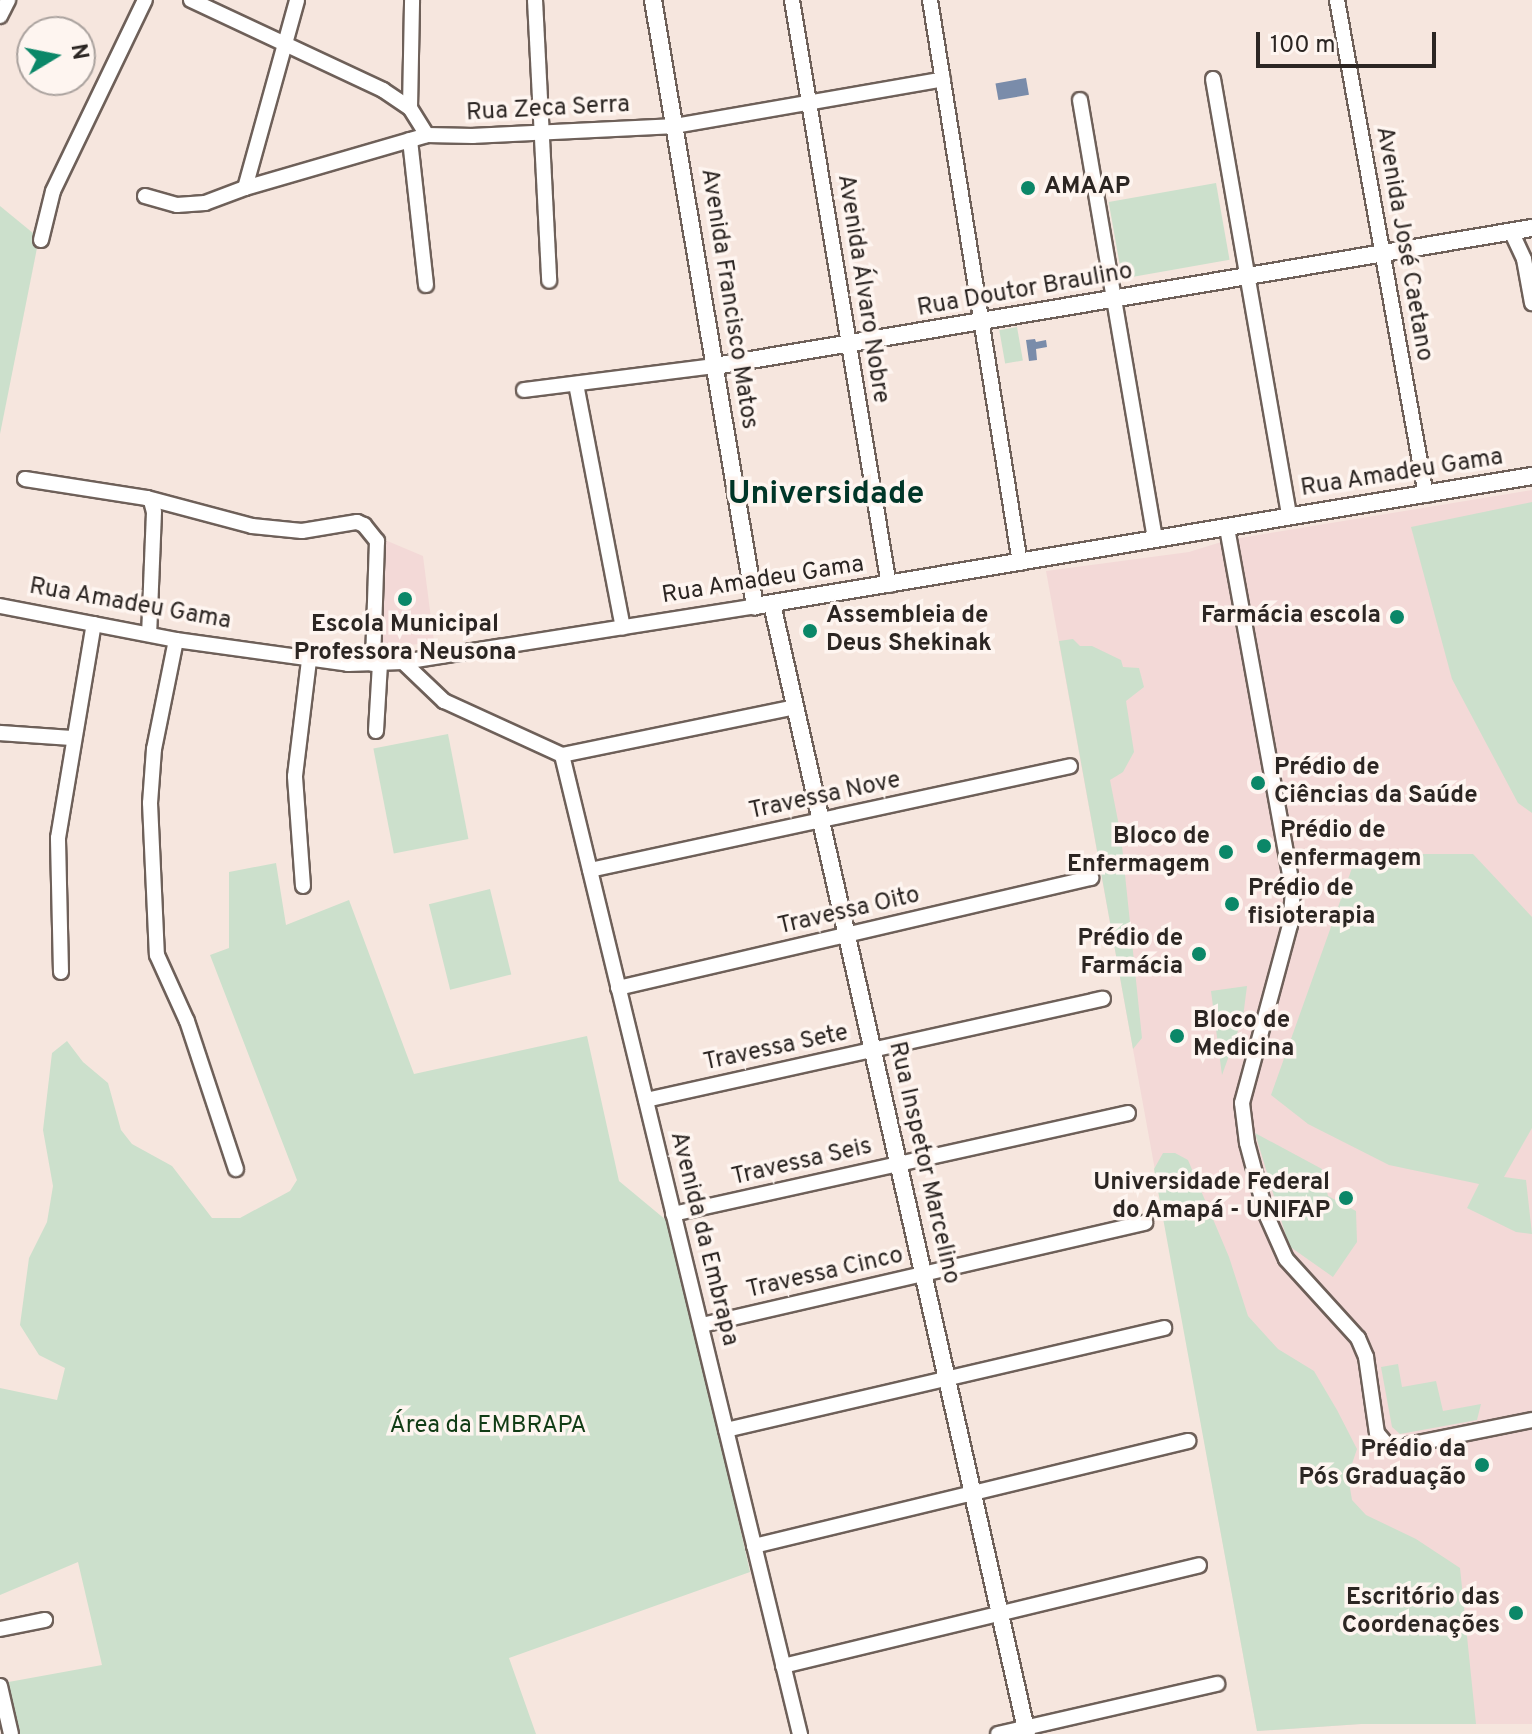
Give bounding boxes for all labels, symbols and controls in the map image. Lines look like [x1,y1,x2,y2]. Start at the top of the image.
north arrow [16,16,96,96]
scale bar [1260,16,1440,66]
text: 100 m [1270,31,1336,61]
text: N [63,42,93,62]
street label: Rua Zeca Serra [465,91,631,129]
street label: Avenida José Caetano [1368,124,1438,364]
street label: Avenida Francisco Matos [693,167,763,431]
street label: Avenida Álvaro Nobre [830,172,894,406]
place label: AMAAP [1044,174,1130,202]
marker: AMAAP [1019,179,1037,197]
street label: Rua Doutor Braulino [915,258,1135,324]
street label: Rua Amadeu Gama [1298,444,1506,504]
district label: Universidade [728,476,924,514]
street label: Rua Amadeu Gama [659,551,867,611]
street label: Rua Amadeu Gama [26,573,234,637]
marker: Escola Municipal Professora Neusona [396,590,414,608]
place label: Assembleia de Deus Shekinak [826,603,992,659]
place label: Farmácia escola [1201,603,1381,631]
marker: Farmácia escola [1388,608,1406,626]
place label: Escola Municipal Professora Neusona [294,612,516,668]
marker: Assembleia de Deus Shekinak [801,622,819,640]
place label: Prédio de Ciências da Saúde [1274,755,1478,811]
street label: Travessa Nove [747,767,903,827]
marker: Prédio de Ciências da Saúde [1249,774,1267,792]
place label: Prédio de enfermagem [1280,818,1422,874]
place label: Bloco de Enfermagem [1067,824,1210,880]
marker: Prédio de enfermagem [1255,837,1273,855]
marker: Bloco de Enfermagem [1217,843,1235,861]
place label: Prédio de fisioterapia [1248,876,1375,932]
street label: Travessa Oito [775,882,923,942]
marker: Prédio de fisioterapia [1223,895,1241,913]
place label: Prédio de Farmácia [1077,926,1183,982]
marker: Prédio de Farmácia [1190,945,1208,963]
place label: Bloco de Medicina [1193,1008,1294,1064]
street label: Travessa Sete [701,1020,851,1078]
marker: Bloco de Medicina [1168,1027,1186,1045]
street label: Rua Inspetor Marcelino [881,1039,965,1287]
street label: Avenida da Embrapa [662,1129,744,1349]
street label: Travessa Seis [729,1133,875,1193]
place label: Universidade Federal do Amapá - UNIFAP [1093,1170,1330,1226]
marker: Universidade Federal do Amapá - UNIFAP [1337,1189,1355,1207]
street label: Travessa Cinco [744,1242,906,1306]
park label: Área da EMBRAPA [389,1413,587,1441]
place label: Prédio da Pós Graduação [1299,1437,1466,1493]
marker: Prédio da Pós Graduação [1473,1456,1491,1474]
place label: Escritório das Coordenações [1342,1585,1500,1641]
marker: Escritório das Coordenações [1507,1604,1525,1622]

